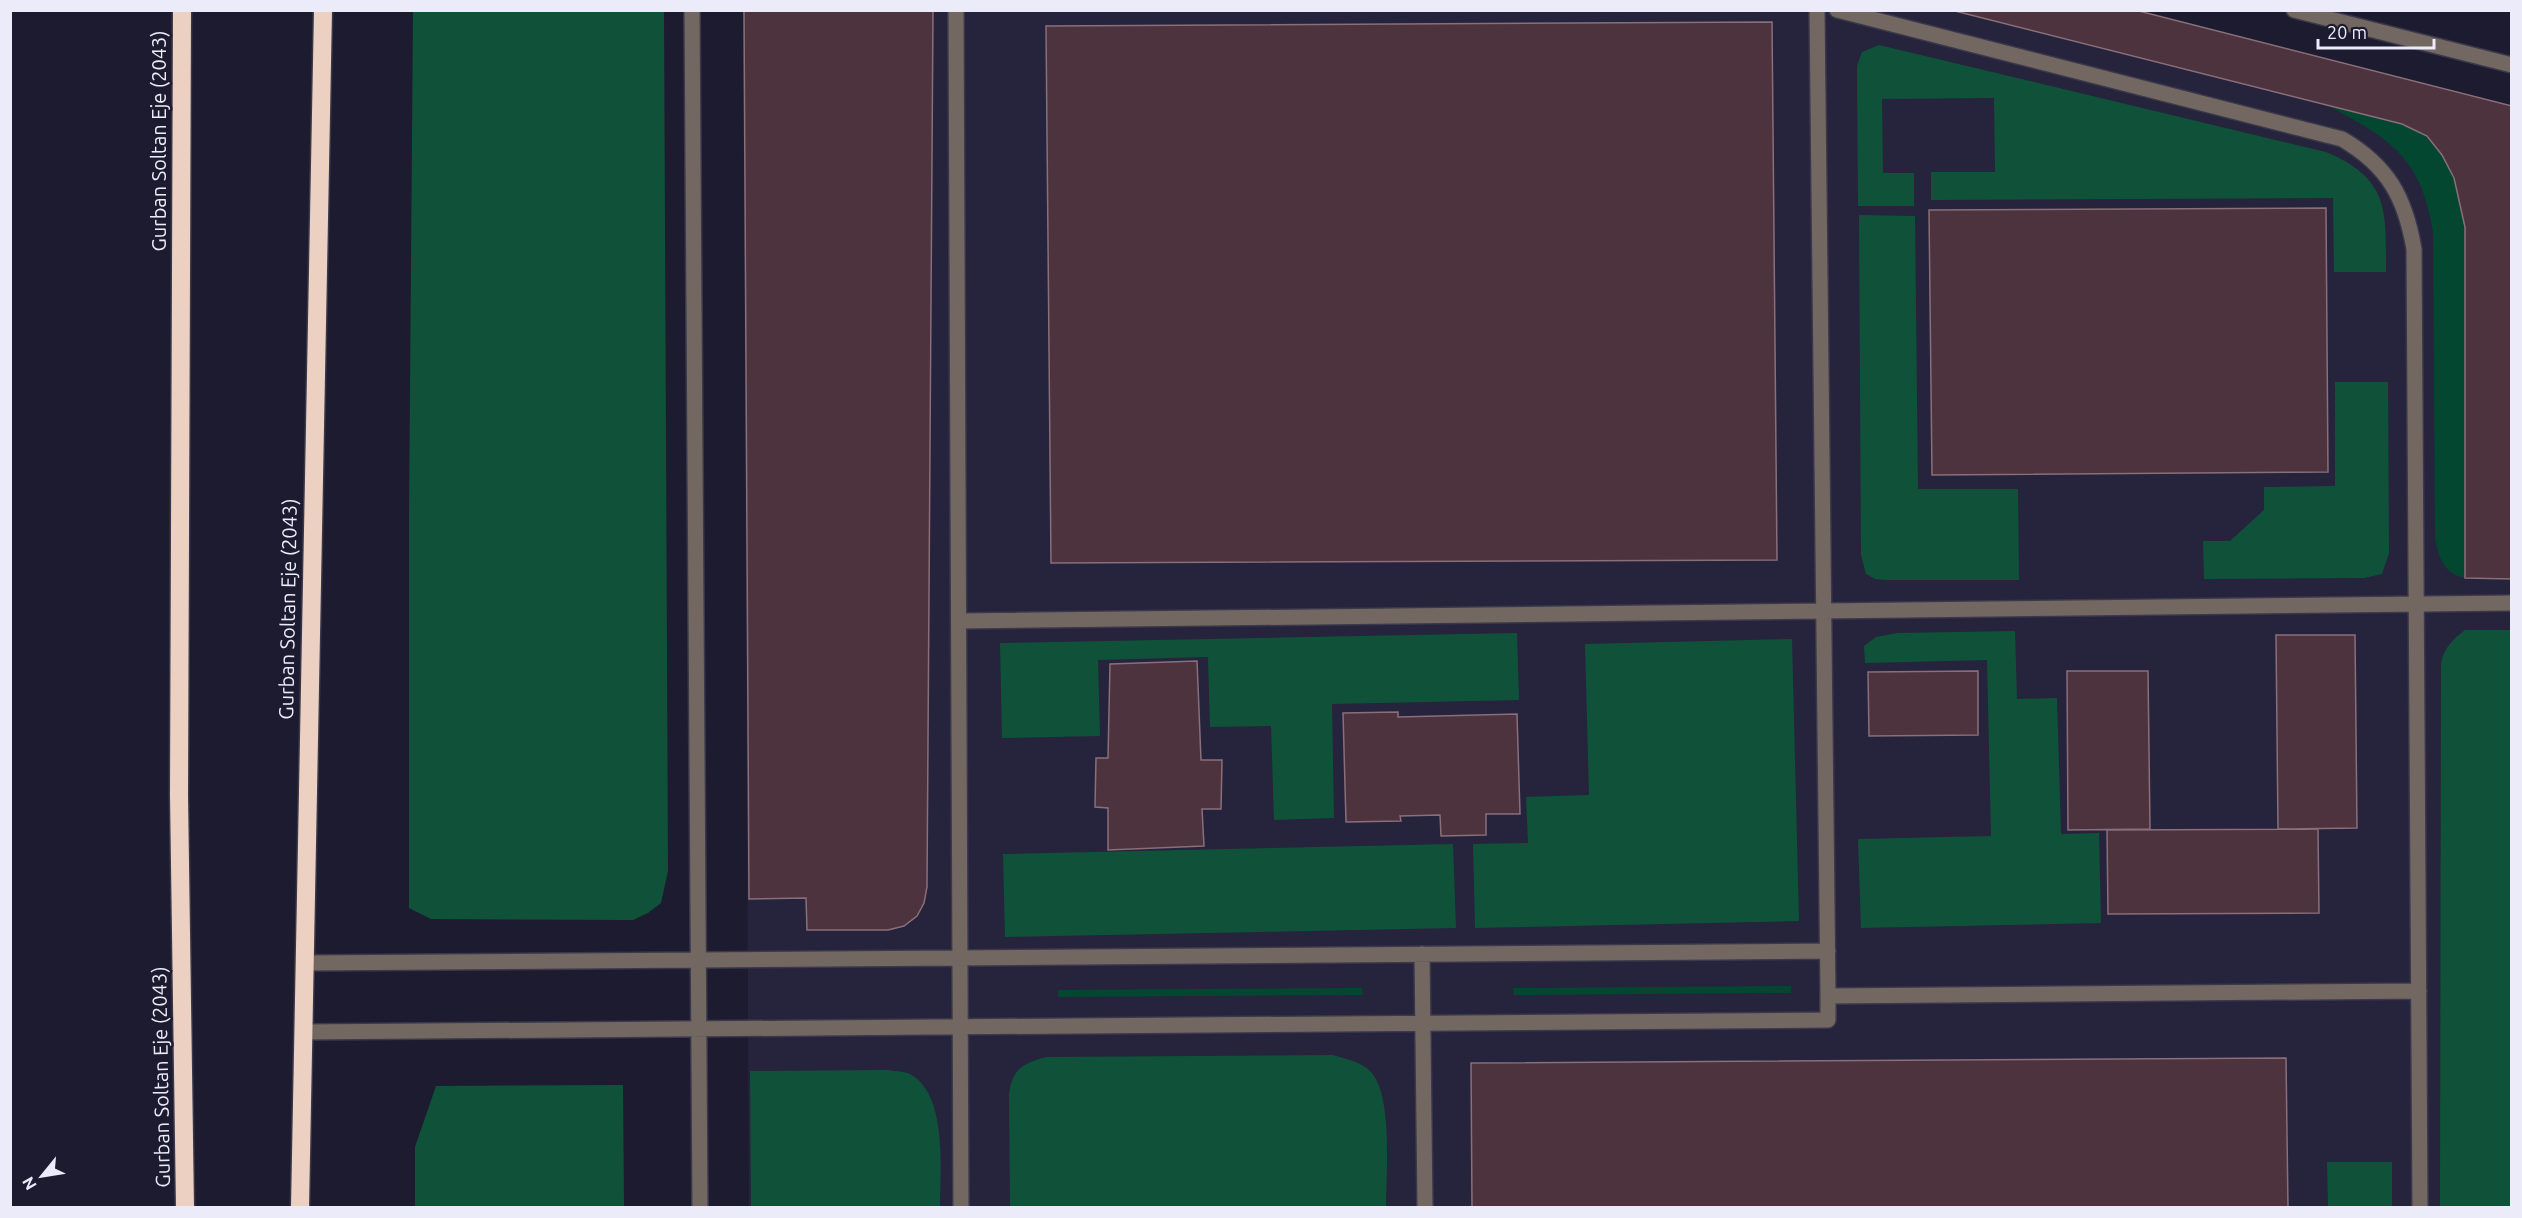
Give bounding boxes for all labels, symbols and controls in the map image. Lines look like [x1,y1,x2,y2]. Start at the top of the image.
scale bar [2318,12,2434,50]
text: 20 m [2327,22,2367,42]
street label: Gurban Soltan Eje (2043) [147,30,170,252]
street label: Gurban Soltan Eje (2043) [274,498,301,720]
street label: Gurban Soltan Eje (2043) [147,966,174,1188]
north arrow [12,1146,72,1206]
text: N [18,1174,40,1193]

